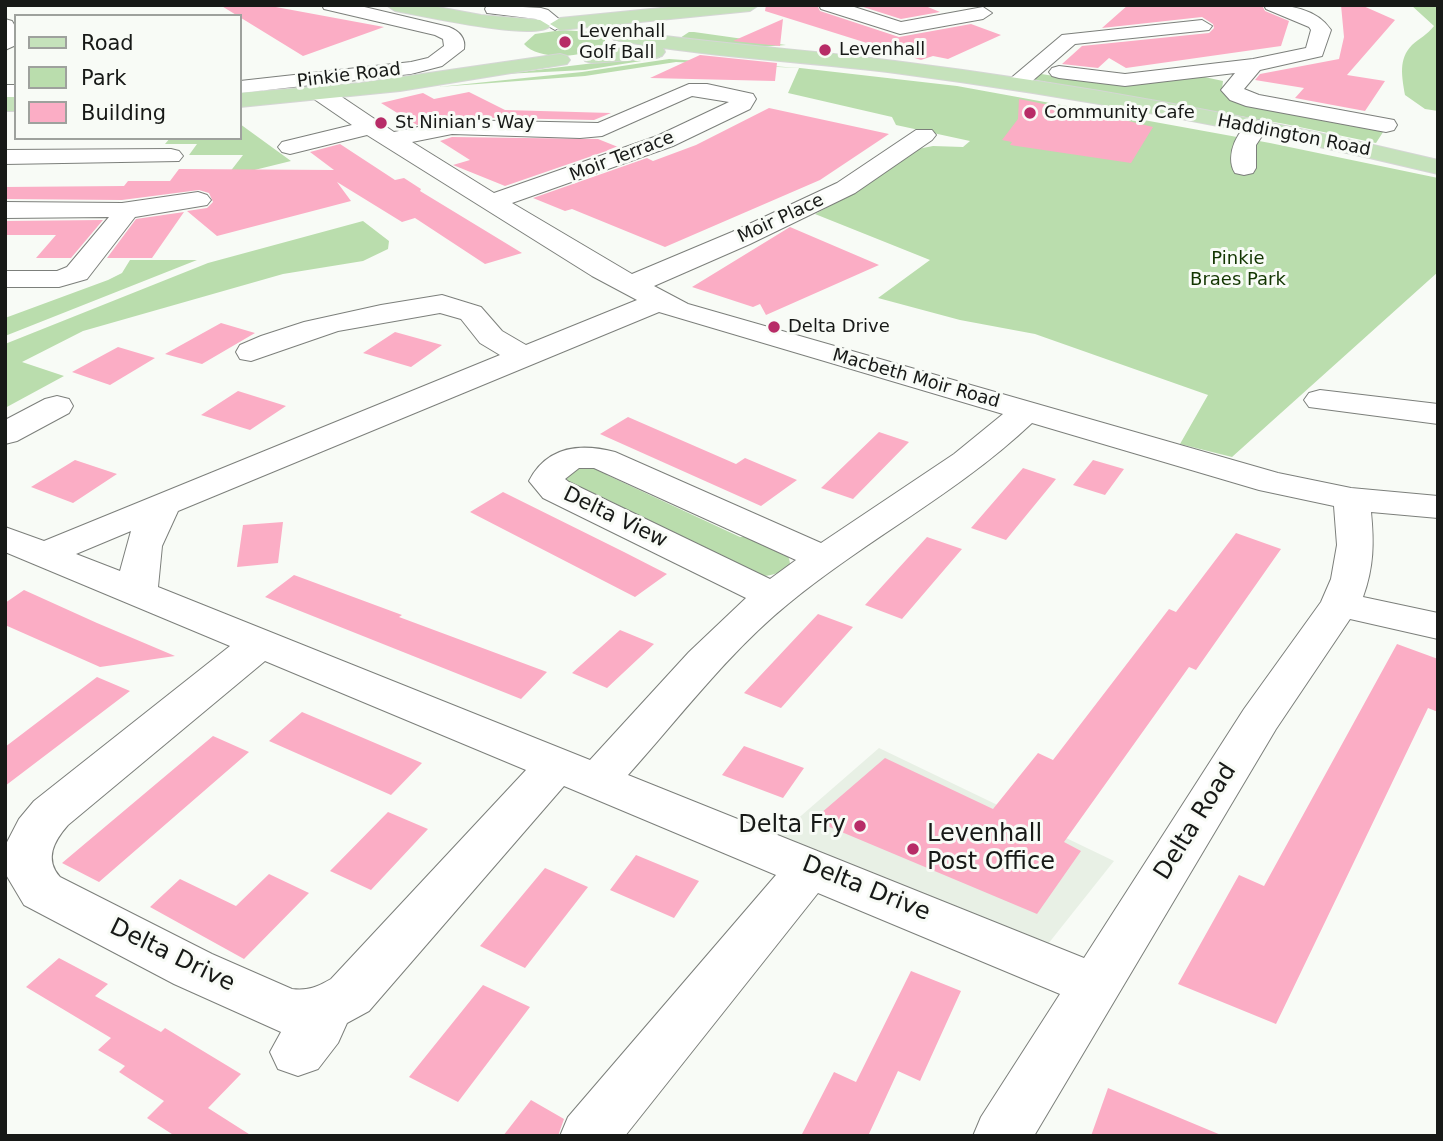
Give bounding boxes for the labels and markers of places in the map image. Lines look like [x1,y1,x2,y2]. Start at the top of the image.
place label: Levenhall Golf Ball [579,21,665,64]
marker: Levenhall Golf Ball [557,34,573,50]
place label: Levenhall [839,39,925,61]
marker: Levenhall [817,42,833,58]
place label: Community Cafe [1044,102,1195,124]
marker: Community Cafe [1022,105,1038,121]
place label: St Ninian's Way [395,112,535,134]
marker: St Ninian's Way [373,115,389,131]
place label: Delta Drive [788,316,890,338]
marker: Delta Drive [766,319,782,335]
place label: Delta Fry [738,812,846,840]
marker: Delta Fry [852,818,868,834]
place label: Levenhall Post Office [927,821,1055,877]
marker: Levenhall Post Office [905,841,921,857]

